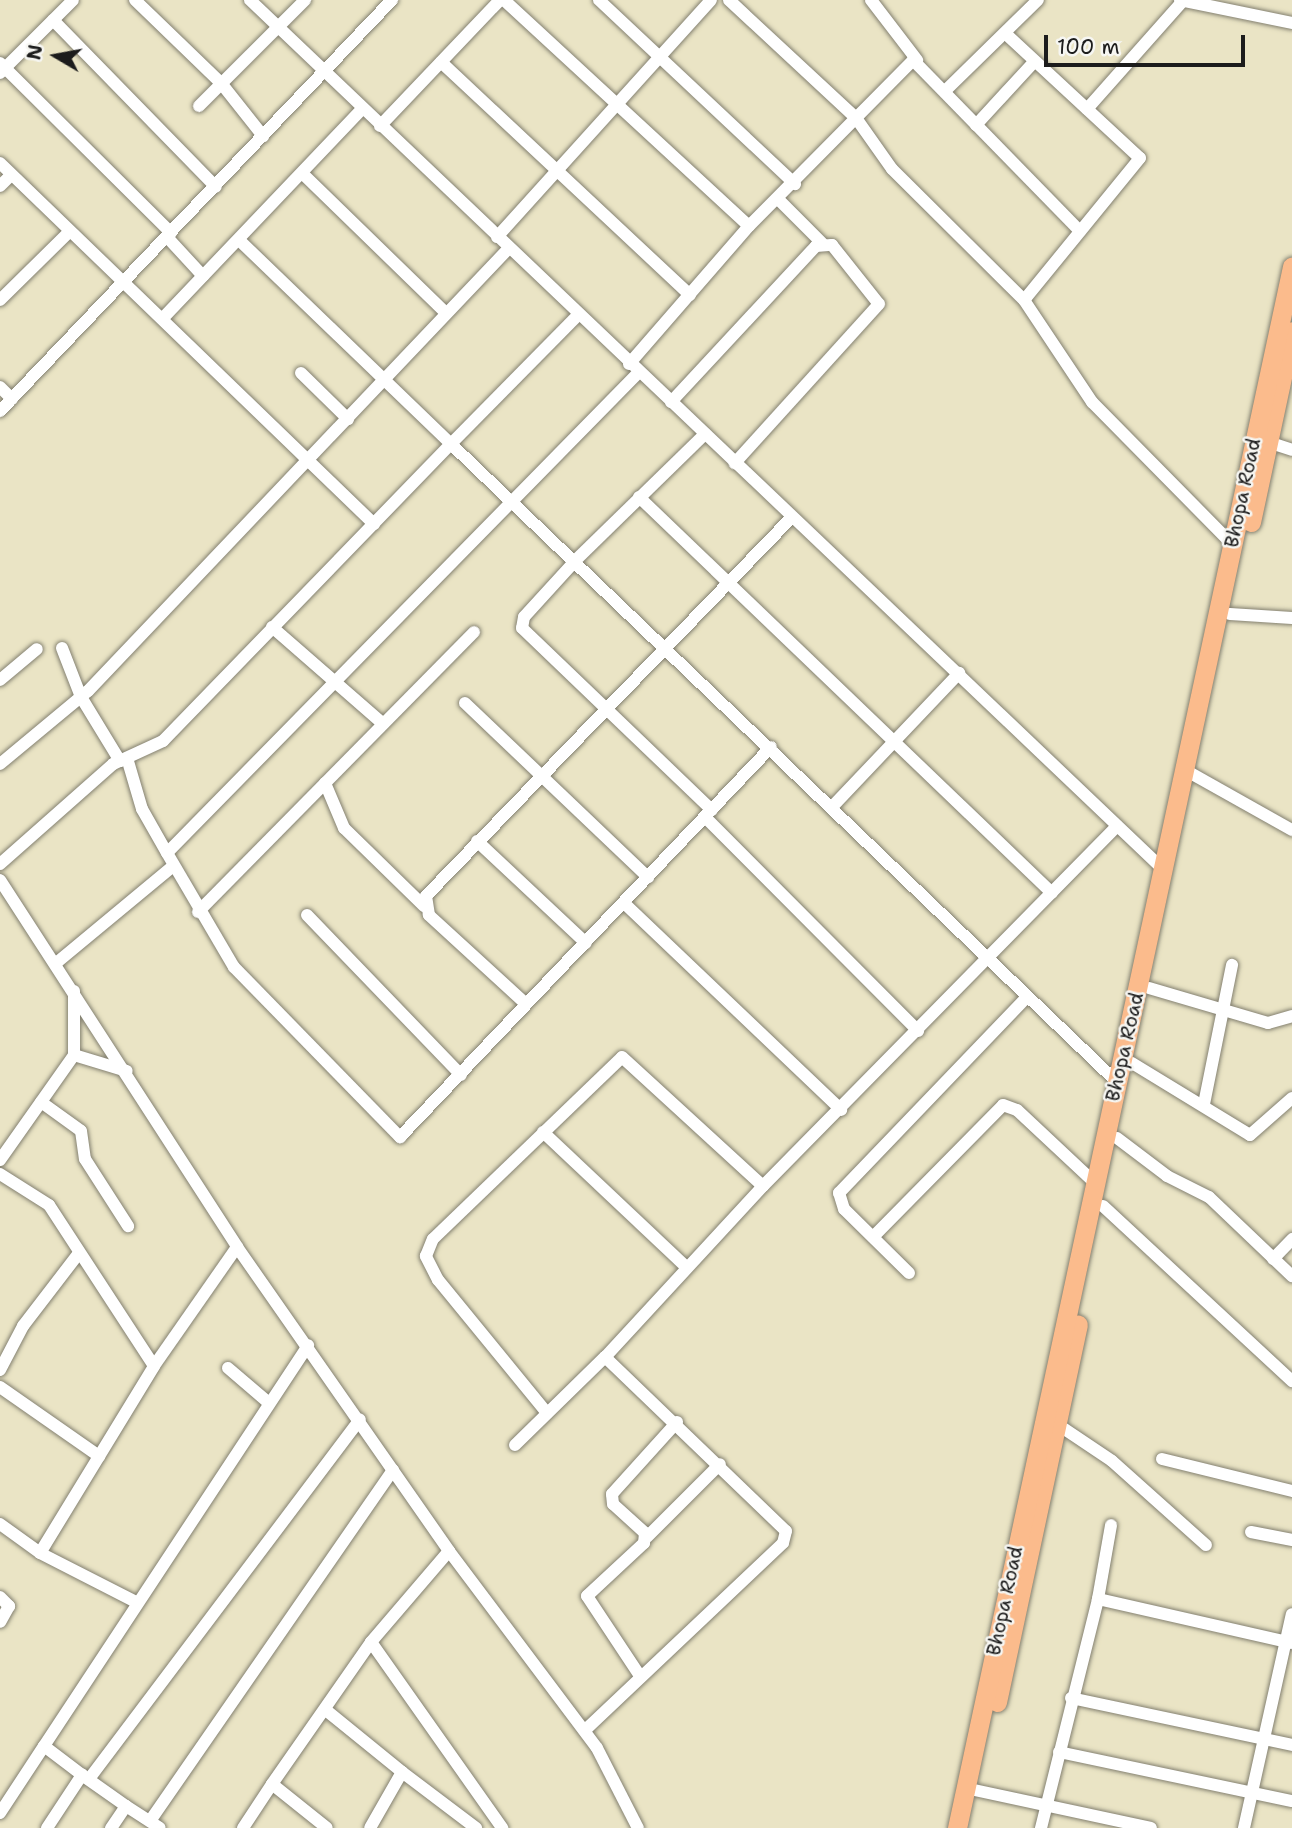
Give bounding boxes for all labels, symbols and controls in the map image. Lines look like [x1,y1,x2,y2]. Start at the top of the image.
north arrow [21,21,91,91]
scale bar [1047,21,1248,65]
text: 100 m [1057,33,1120,61]
text: N [21,43,48,62]
street label: Bhopa Road [1220,436,1266,550]
street label: Bhopa Road [1101,990,1149,1104]
street label: Bhopa Road [982,1544,1028,1658]

